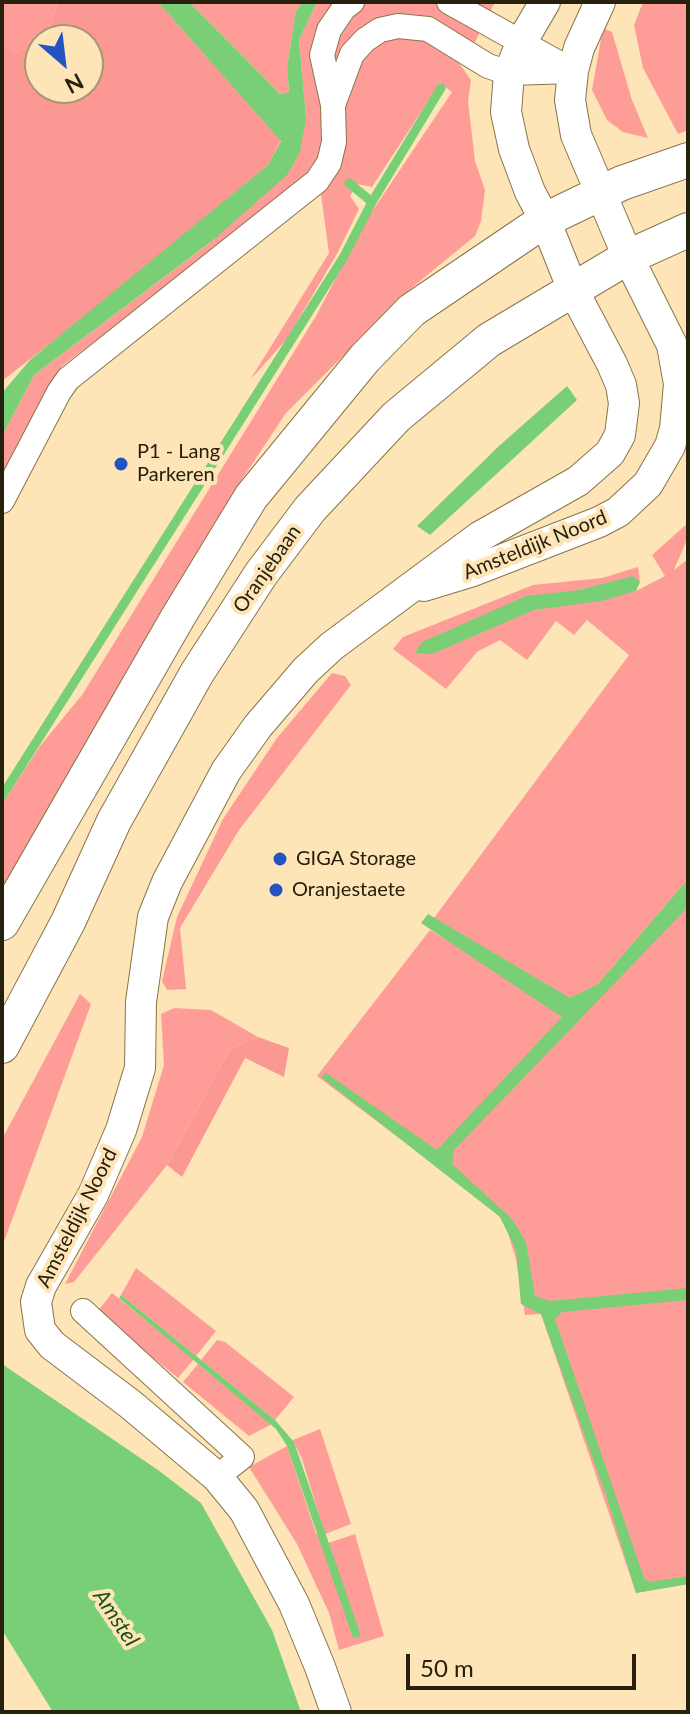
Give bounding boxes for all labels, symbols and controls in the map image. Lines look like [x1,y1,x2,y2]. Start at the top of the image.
north arrow [24,24,104,104]
text: N [61,68,88,100]
place label: P1 - Lang Parkeren [137,440,220,487]
marker: P1 - Lang Parkeren [112,455,130,473]
street label: Amsteldijk Noord [460,505,610,585]
street label: Oranjebaan [228,520,306,618]
place label: GIGA Storage [296,847,416,871]
marker: GIGA Storage [271,850,289,868]
place label: Oranjestaete [292,878,405,902]
marker: Oranjestaete [267,881,285,899]
street label: Amsteldijk Noord [32,1144,122,1292]
water label: Amstel [87,1584,145,1652]
scale bar [410,1638,640,1688]
text: 50 m [420,1653,474,1682]

